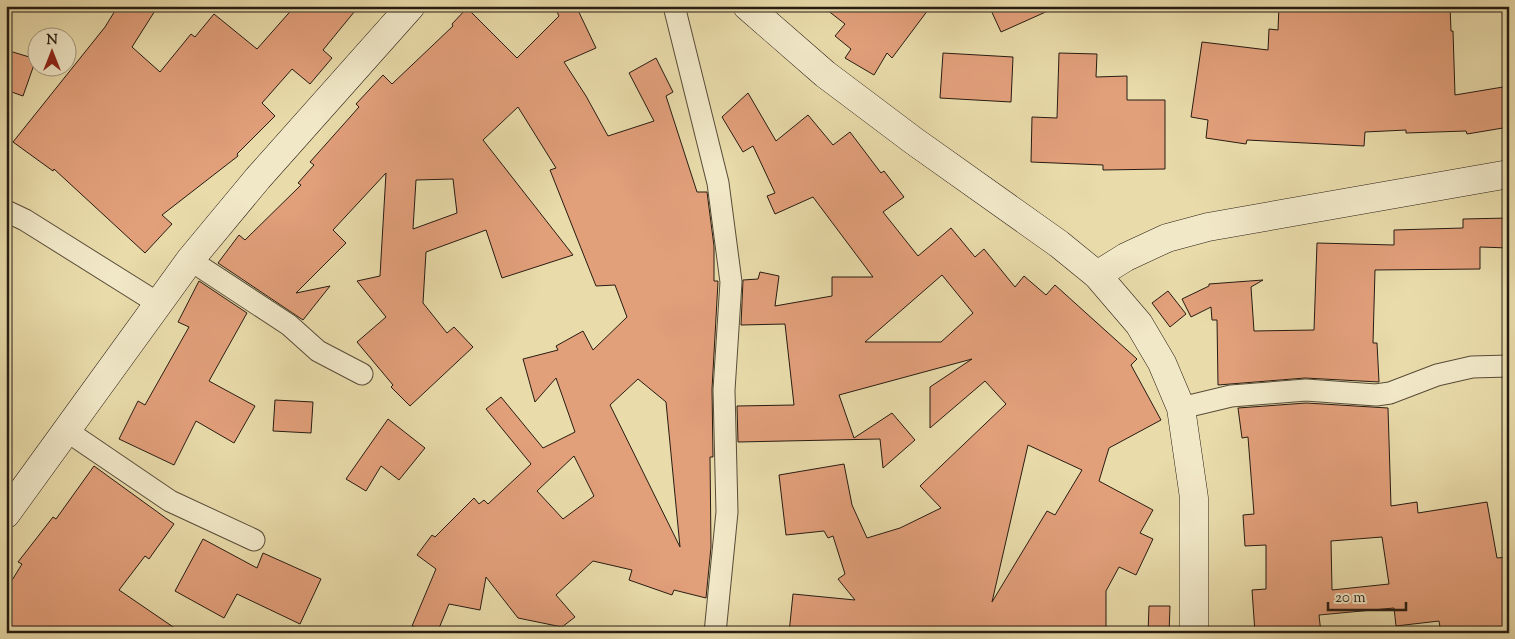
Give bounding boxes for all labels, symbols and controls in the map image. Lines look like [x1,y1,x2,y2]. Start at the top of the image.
north arrow [28,28,78,78]
text: N [46,31,58,51]
scale bar [1328,579,1405,611]
text: 20 m [1335,588,1366,609]

